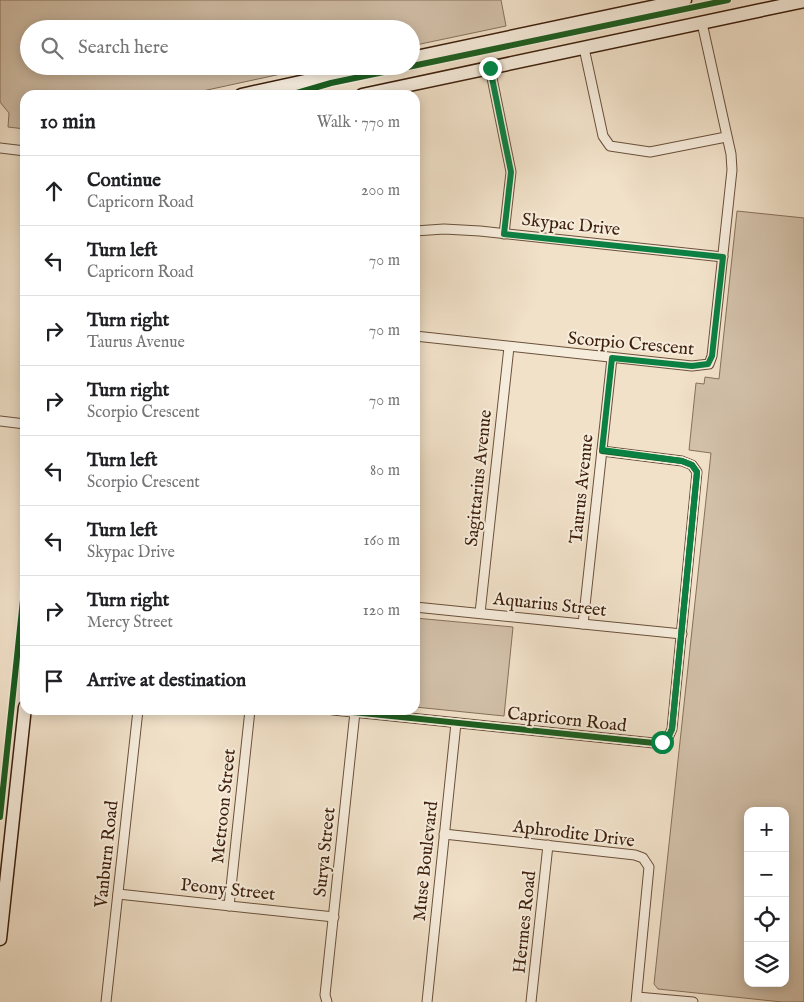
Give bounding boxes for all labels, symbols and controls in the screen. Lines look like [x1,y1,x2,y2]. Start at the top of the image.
search box [20,20,420,75]
icon: search [38,34,66,62]
text: Search here [78,36,169,60]
route end [479,57,502,80]
text: 10 min [40,109,96,136]
text: Walk · 770 m [317,113,400,133]
text: Continue [87,169,161,193]
icon: ahead [40,177,68,205]
text: 200 m [361,181,400,201]
text: Capricorn Road [87,193,194,213]
street label: Skypac Drive [520,209,621,242]
text: Turn left [87,239,158,263]
icon: left [40,247,68,275]
text: 70 m [369,251,400,271]
text: Capricorn Road [87,263,194,283]
text: Turn right [87,309,169,333]
icon: right [40,317,68,345]
text: 70 m [369,321,400,341]
street label: Scorpio Crescent [567,328,695,361]
text: Taurus Avenue [87,333,185,353]
text: Turn right [87,379,169,403]
icon: right [40,387,68,415]
text: 70 m [369,391,400,411]
text: Scorpio Crescent [87,403,200,423]
street label: Sagittarius Avenue [461,409,498,548]
street label: Taurus Avenue [565,433,600,545]
text: Turn left [87,449,158,473]
icon: left [40,457,68,485]
text: 80 m [370,461,400,481]
text: Scorpio Crescent [87,473,200,493]
text: Turn left [87,519,158,543]
icon: left [40,527,68,555]
text: 160 m [364,531,400,551]
text: Skypac Drive [87,543,175,563]
street label: Aquarius Street [491,588,608,623]
text: Turn right [87,589,169,613]
icon: right [40,597,68,625]
text: 120 m [363,601,400,621]
text: Mercy Street [87,613,173,633]
icon: arrive [40,667,68,695]
text: Arrive at destination [87,669,246,693]
street label: Capricorn Road [506,703,628,738]
route start [651,731,674,754]
street label: Metroon Street [207,748,242,865]
street label: Vanburn Road [90,799,125,910]
street label: Muse Boulevard [409,800,444,922]
street label: Surya Street [309,806,342,898]
map controls [744,807,789,987]
button: + [744,807,789,852]
street label: Aphrodite Drive [511,815,636,853]
button: − [744,852,789,897]
street label: Hermes Road [509,869,542,975]
street label: Peony Street [179,874,276,907]
button: locate [744,897,789,942]
button: layers [744,942,789,987]

